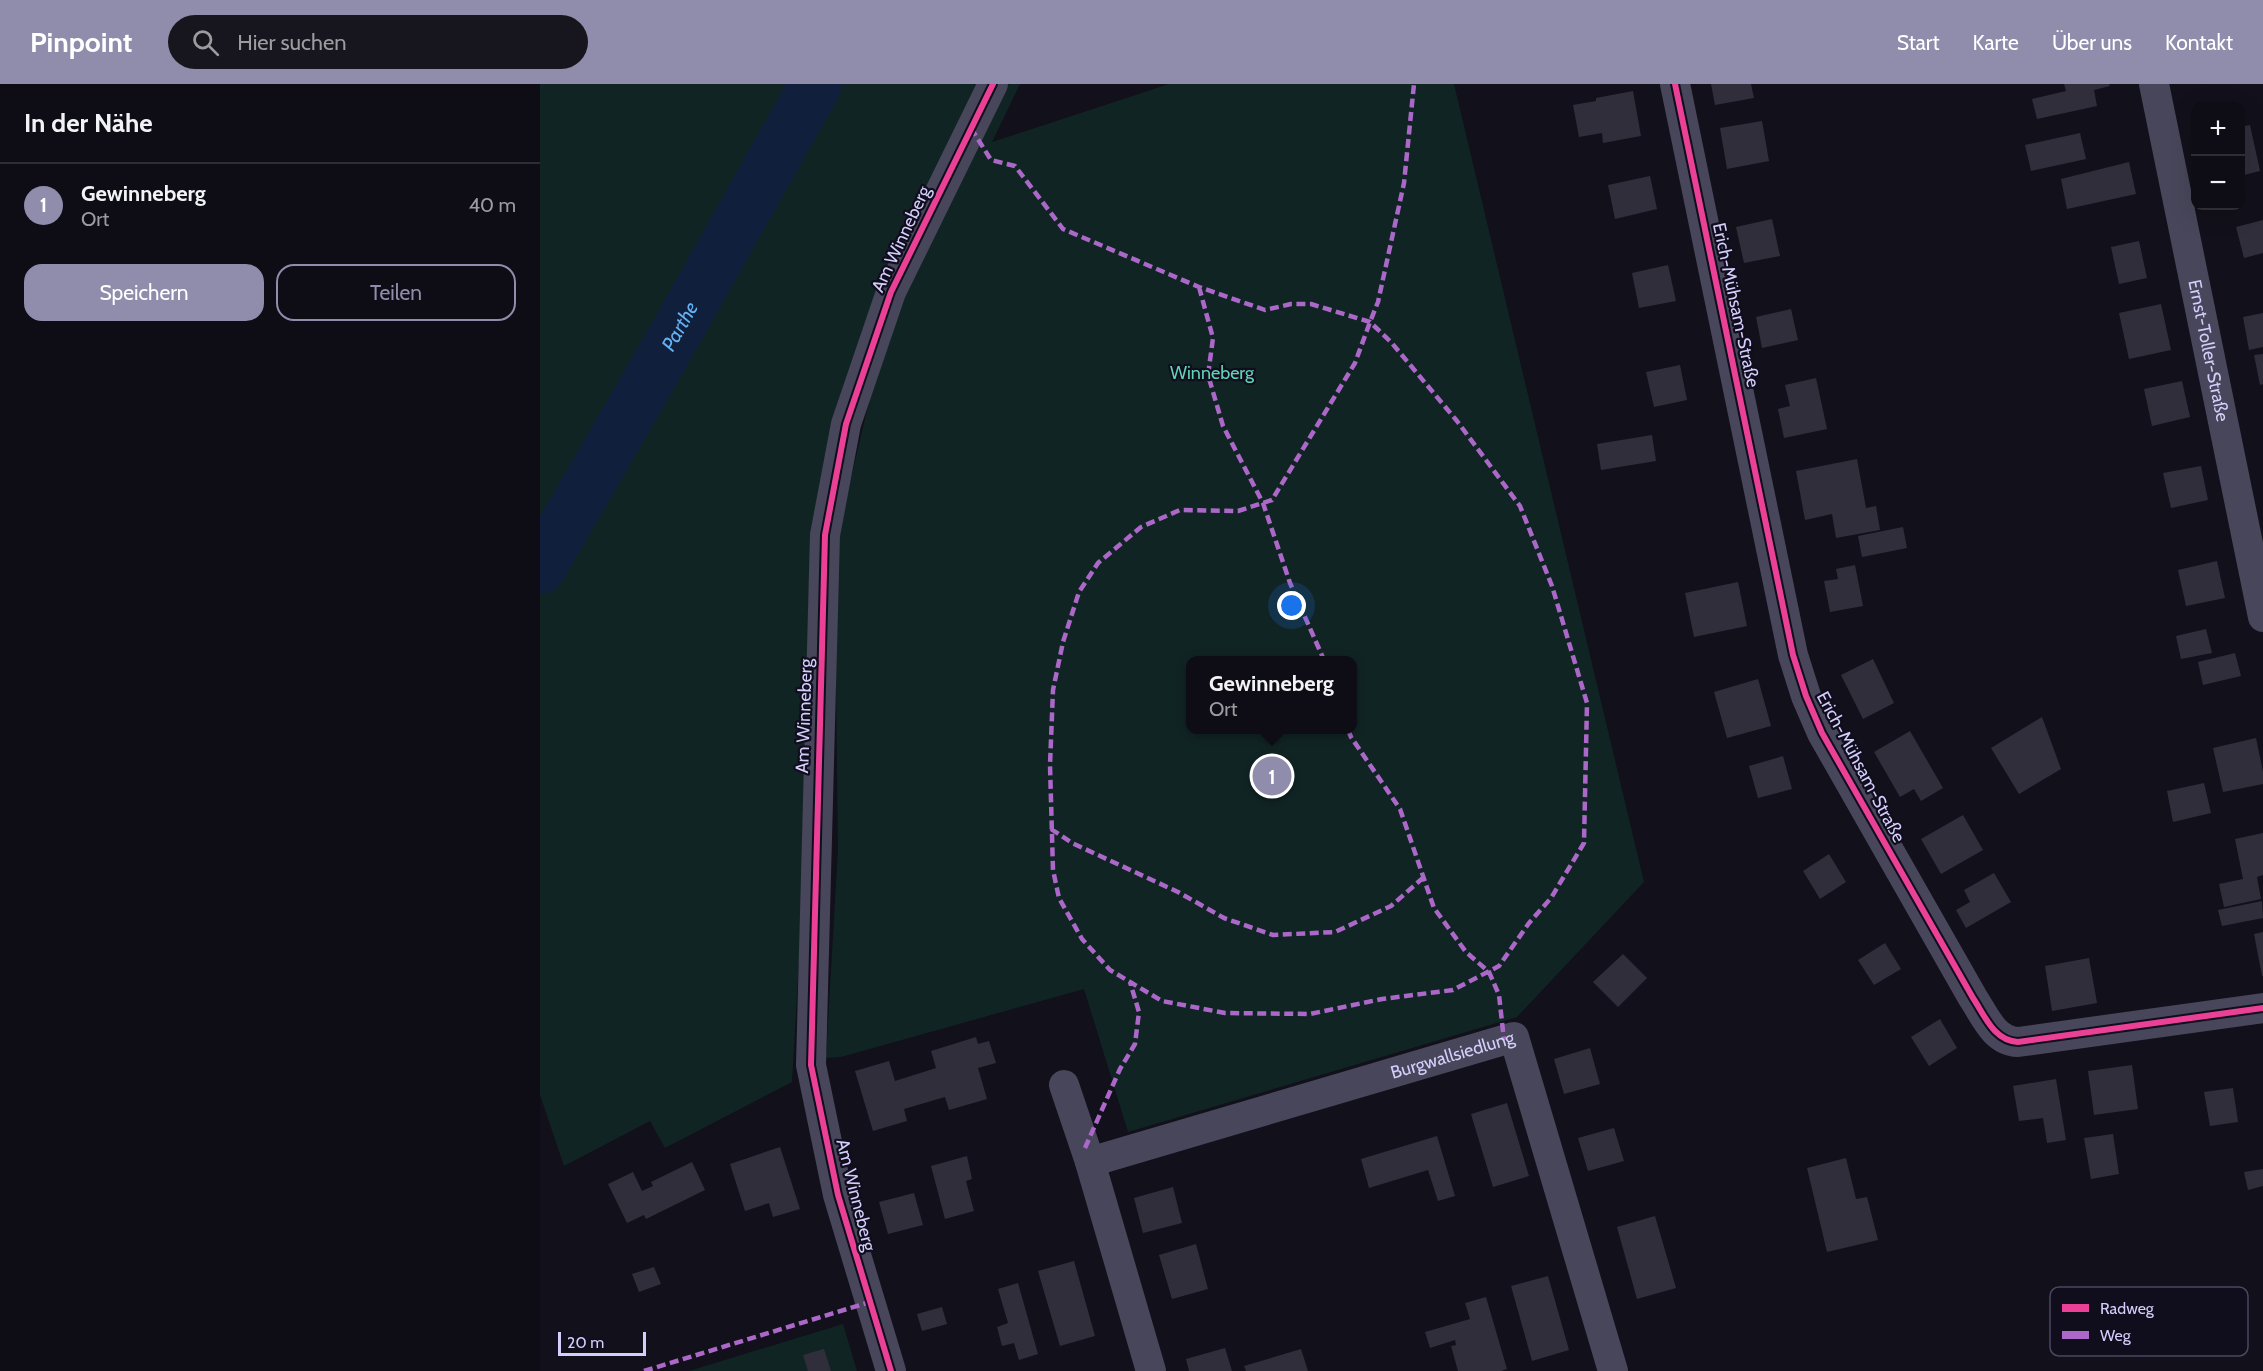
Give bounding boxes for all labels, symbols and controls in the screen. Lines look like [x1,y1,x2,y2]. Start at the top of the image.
search box [168,15,588,69]
text: Pinpoint [30,25,132,59]
icon: search [189,26,222,59]
text: Hier suchen [237,29,347,56]
text: Start [1897,30,1940,55]
text: Karte [1973,30,2019,55]
text: Über uns [2052,30,2132,55]
text: Kontakt [2165,30,2233,55]
map controls [2191,102,2245,210]
button: + [2191,102,2245,156]
text: In der Nähe [24,107,153,139]
button: − [2191,156,2245,210]
text: Gewinneberg [81,180,206,207]
street label: Am Winneberg [867,181,936,296]
text: 1 [40,193,47,217]
text: 40 m [468,193,516,217]
text: Ort [81,207,109,231]
street label: Erich-Mühsam-Straße [1708,221,1764,389]
button: Speichern [24,264,264,321]
button: Teilen [276,264,516,321]
street label: Ernst-Toller-Straße [2183,277,2234,423]
water label: Parthe [656,297,703,355]
park label: Winneberg [1170,362,1255,384]
your location [1277,591,1306,620]
popup [1186,656,1357,734]
street label: Am Winneberg [791,657,817,774]
text: Gewinneberg [1209,670,1334,697]
street label: Erich-Mühsam-Straße [1812,688,1910,846]
text: Ort [1209,697,1237,721]
pin: 1 [1252,754,1292,798]
street label: Burgwallsiedlung [1388,1026,1518,1084]
street label: Am Winneberg [831,1137,881,1254]
legend [2050,1287,2248,1356]
text: Radweg [2100,1299,2155,1318]
text: Weg [2100,1326,2132,1345]
scale bar [558,1329,646,1356]
text: 20 m [567,1333,604,1352]

